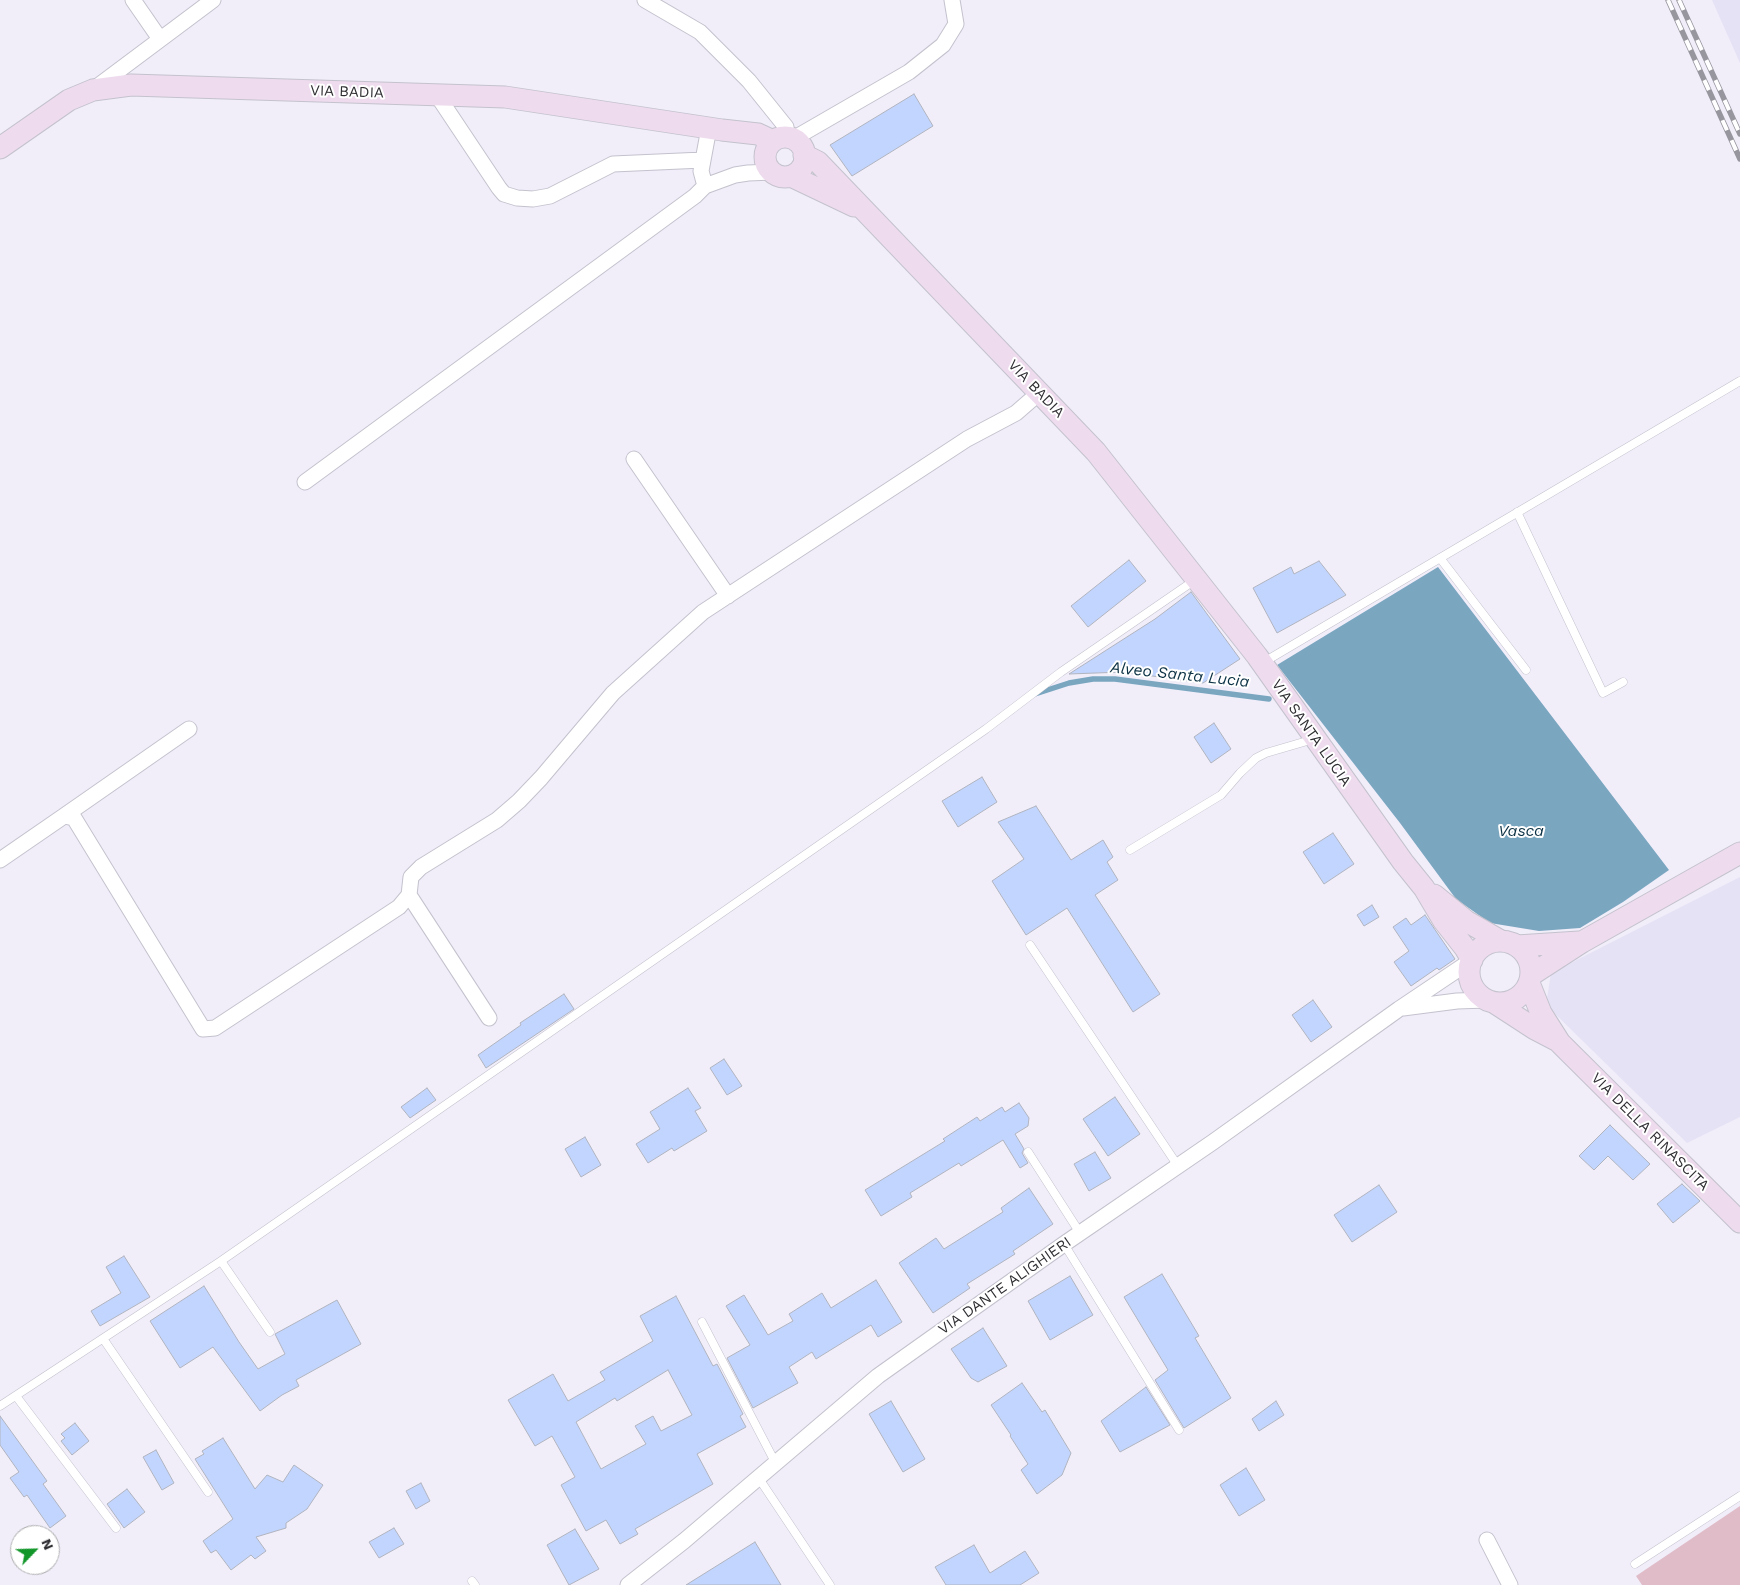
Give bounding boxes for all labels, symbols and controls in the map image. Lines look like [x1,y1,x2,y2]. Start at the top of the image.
street label: VIA BADIA [310,82,384,102]
street label: VIA BADIA [1004,356,1068,422]
water label: Alveo Santa Lucia [1110,658,1250,692]
street label: VIA SANTA LUCIA [1267,676,1355,790]
water label: Vasca [1498,821,1544,841]
street label: VIA DELLA RINASCITA [1587,1069,1713,1195]
street label: VIA DANTE ALIGHIERI [935,1233,1075,1339]
north arrow [10,1525,60,1575]
text: N [38,1536,57,1552]

